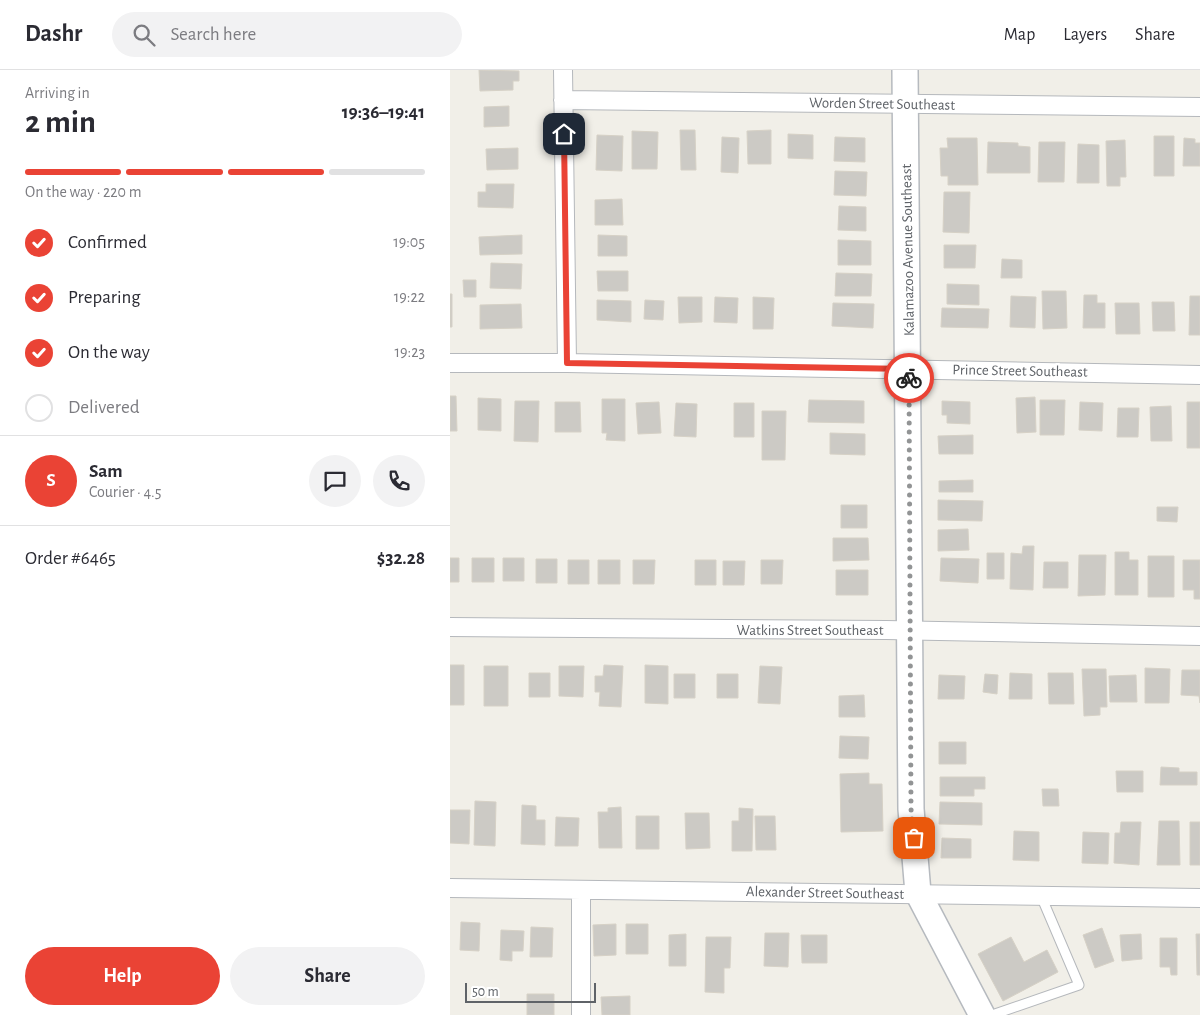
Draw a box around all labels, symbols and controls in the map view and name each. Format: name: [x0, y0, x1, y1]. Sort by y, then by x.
search box: [112, 12, 462, 57]
icon: search: [130, 21, 158, 49]
text: Dashr: [25, 22, 82, 46]
text: Search here: [170, 25, 256, 44]
text: Map: [1004, 26, 1035, 44]
text: Layers: [1063, 26, 1107, 44]
text: Share: [1135, 26, 1175, 44]
text: Arriving in: [25, 85, 90, 101]
street label: Worden Street Southeast: [809, 95, 955, 113]
text: 19:36–19:41: [342, 103, 425, 122]
text: 2 min: [25, 106, 96, 138]
pin: [543, 113, 585, 155]
icon: home: [550, 120, 578, 148]
street label: Kalamazoo Avenue Southeast: [899, 164, 917, 336]
text: On the way · 220 m: [25, 184, 141, 200]
icon: check: [25, 229, 53, 257]
text: Confirmed: [68, 233, 147, 252]
text: 19:05: [393, 234, 425, 250]
icon: check: [25, 284, 53, 312]
text: Preparing: [68, 288, 141, 307]
text: 19:22: [394, 289, 425, 305]
icon: check: [25, 339, 53, 367]
text: On the way: [68, 343, 150, 362]
text: 19:23: [394, 344, 425, 360]
courier: [884, 353, 934, 403]
street label: Prince Street Southeast: [952, 362, 1088, 380]
icon: bike: [895, 364, 923, 392]
text: Delivered: [68, 398, 140, 417]
button: chat: [309, 455, 361, 507]
button: phone: [373, 455, 425, 507]
text: Sam: [89, 462, 123, 481]
text: S: [46, 471, 56, 490]
text: Courier · 4.5: [89, 484, 161, 500]
text: Order #6465: [25, 549, 116, 568]
text: $32.28: [377, 549, 425, 568]
street label: Watkins Street Southeast: [737, 623, 884, 638]
pin: [893, 817, 935, 859]
icon: bag: [900, 824, 928, 852]
street label: Alexander Street Southeast: [746, 884, 905, 902]
button: Help: [25, 947, 220, 1005]
button: Share: [230, 947, 425, 1005]
scale bar: [465, 980, 596, 1003]
text: 50 m: [472, 985, 499, 999]

